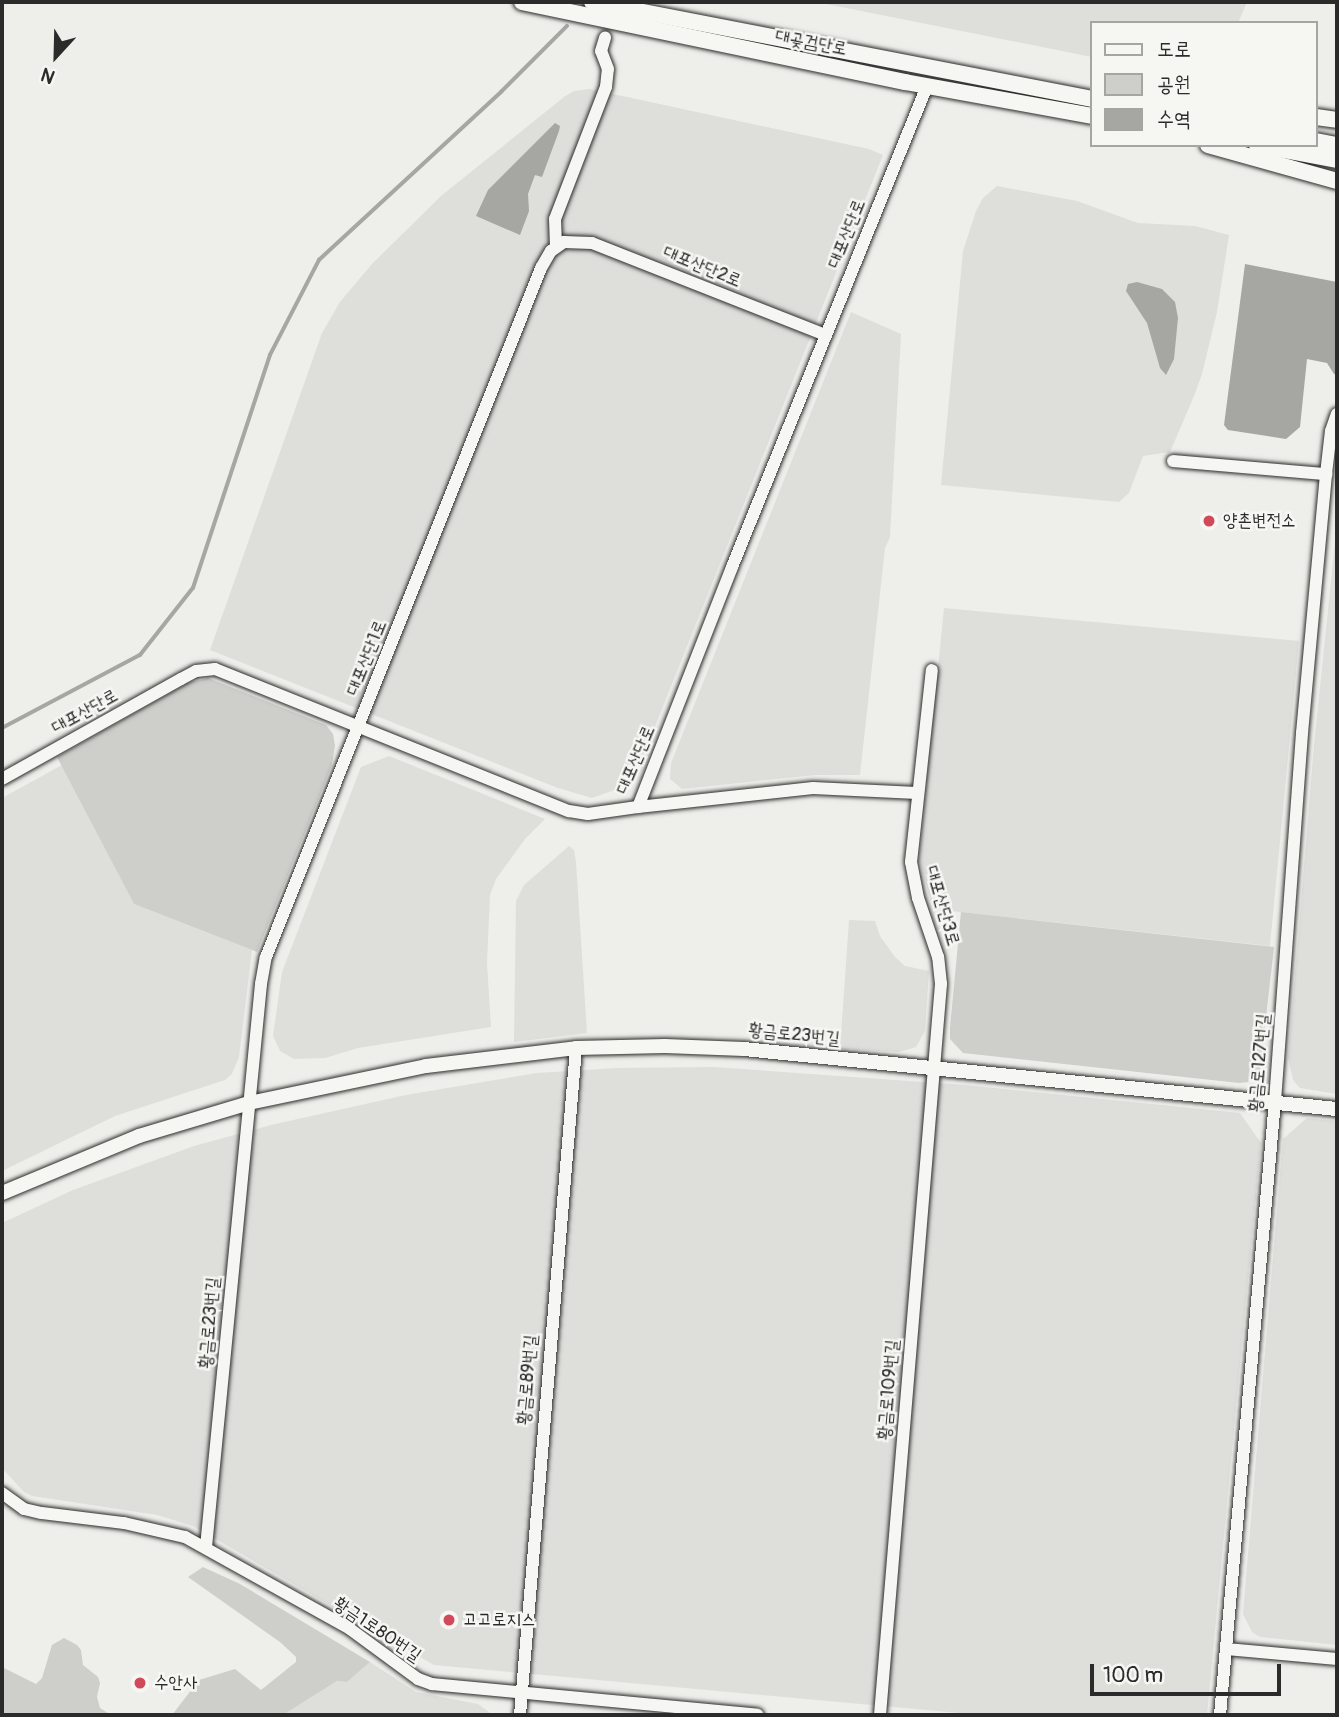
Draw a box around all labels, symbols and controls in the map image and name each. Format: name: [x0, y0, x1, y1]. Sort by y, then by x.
north arrow: [21, 21, 91, 91]
legend: [1090, 21, 1318, 147]
street label: 대곶검단로: [773, 25, 849, 61]
text: 도로: [1157, 36, 1191, 63]
text: N: [38, 62, 59, 89]
text: 공원: [1157, 71, 1191, 98]
text: 수역: [1157, 106, 1191, 133]
street label: 대포산단로: [823, 196, 871, 272]
street label: 대포산단2로: [660, 242, 744, 292]
place label: 양촌변전소: [1223, 510, 1295, 532]
marker: 양촌변전소: [1201, 513, 1217, 529]
street label: 대포산단1로: [342, 617, 392, 699]
street label: 대포산단로: [48, 685, 122, 739]
street label: 대포산단로: [612, 722, 660, 798]
street label: 대포산단3로: [920, 863, 964, 949]
street label: 황금로127번길: [1245, 1013, 1275, 1113]
street label: 황금로23번길: [747, 1019, 841, 1051]
street label: 황금로23번길: [195, 1276, 225, 1370]
street label: 황금로89번길: [513, 1334, 543, 1426]
street label: 황금로109번길: [874, 1339, 904, 1441]
street label: 황금1로80번길: [329, 1593, 425, 1667]
place label: 고고로지스: [463, 1609, 535, 1631]
marker: 고고로지스: [441, 1612, 457, 1628]
scale bar: [1094, 1650, 1285, 1694]
text: 100 m: [1103, 1662, 1163, 1689]
place label: 수안사: [154, 1672, 197, 1694]
marker: 수안사: [132, 1675, 148, 1691]

